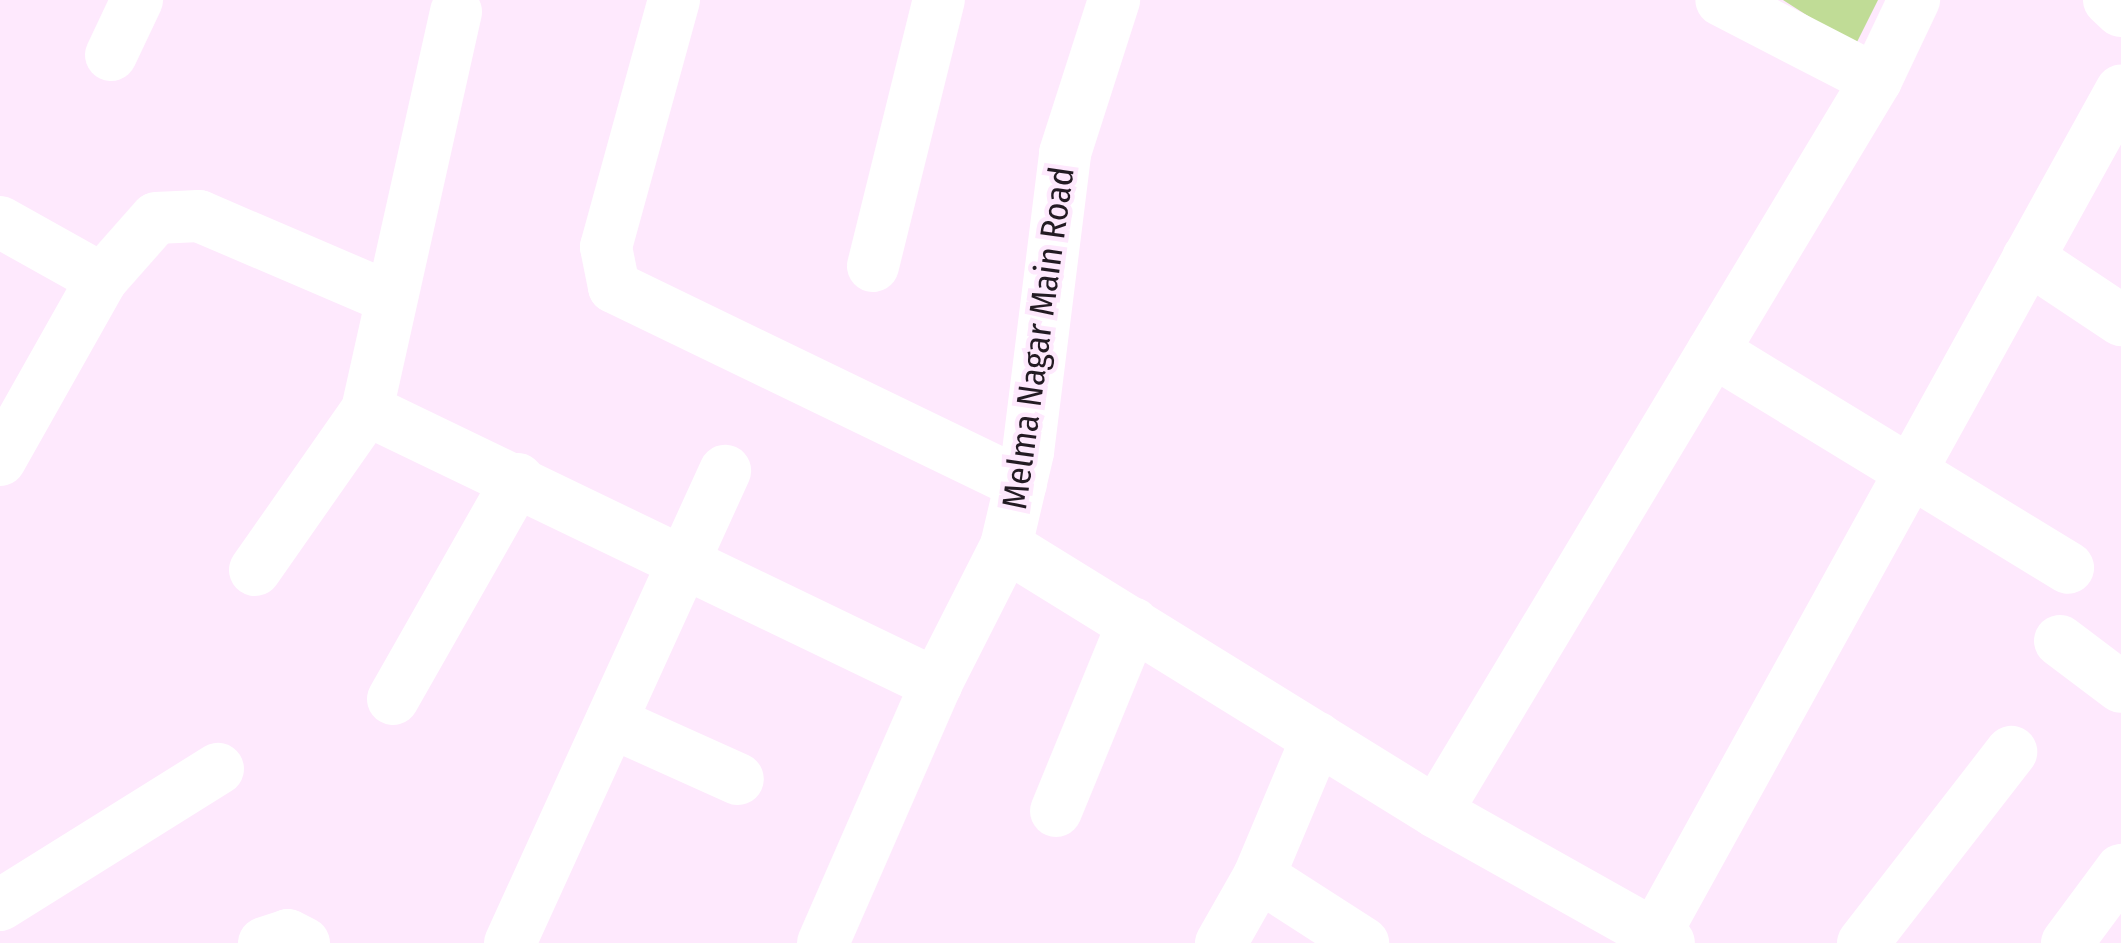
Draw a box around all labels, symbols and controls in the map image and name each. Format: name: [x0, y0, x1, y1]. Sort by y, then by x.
street label: Melma Nagar Main Road: [993, 164, 1083, 512]

